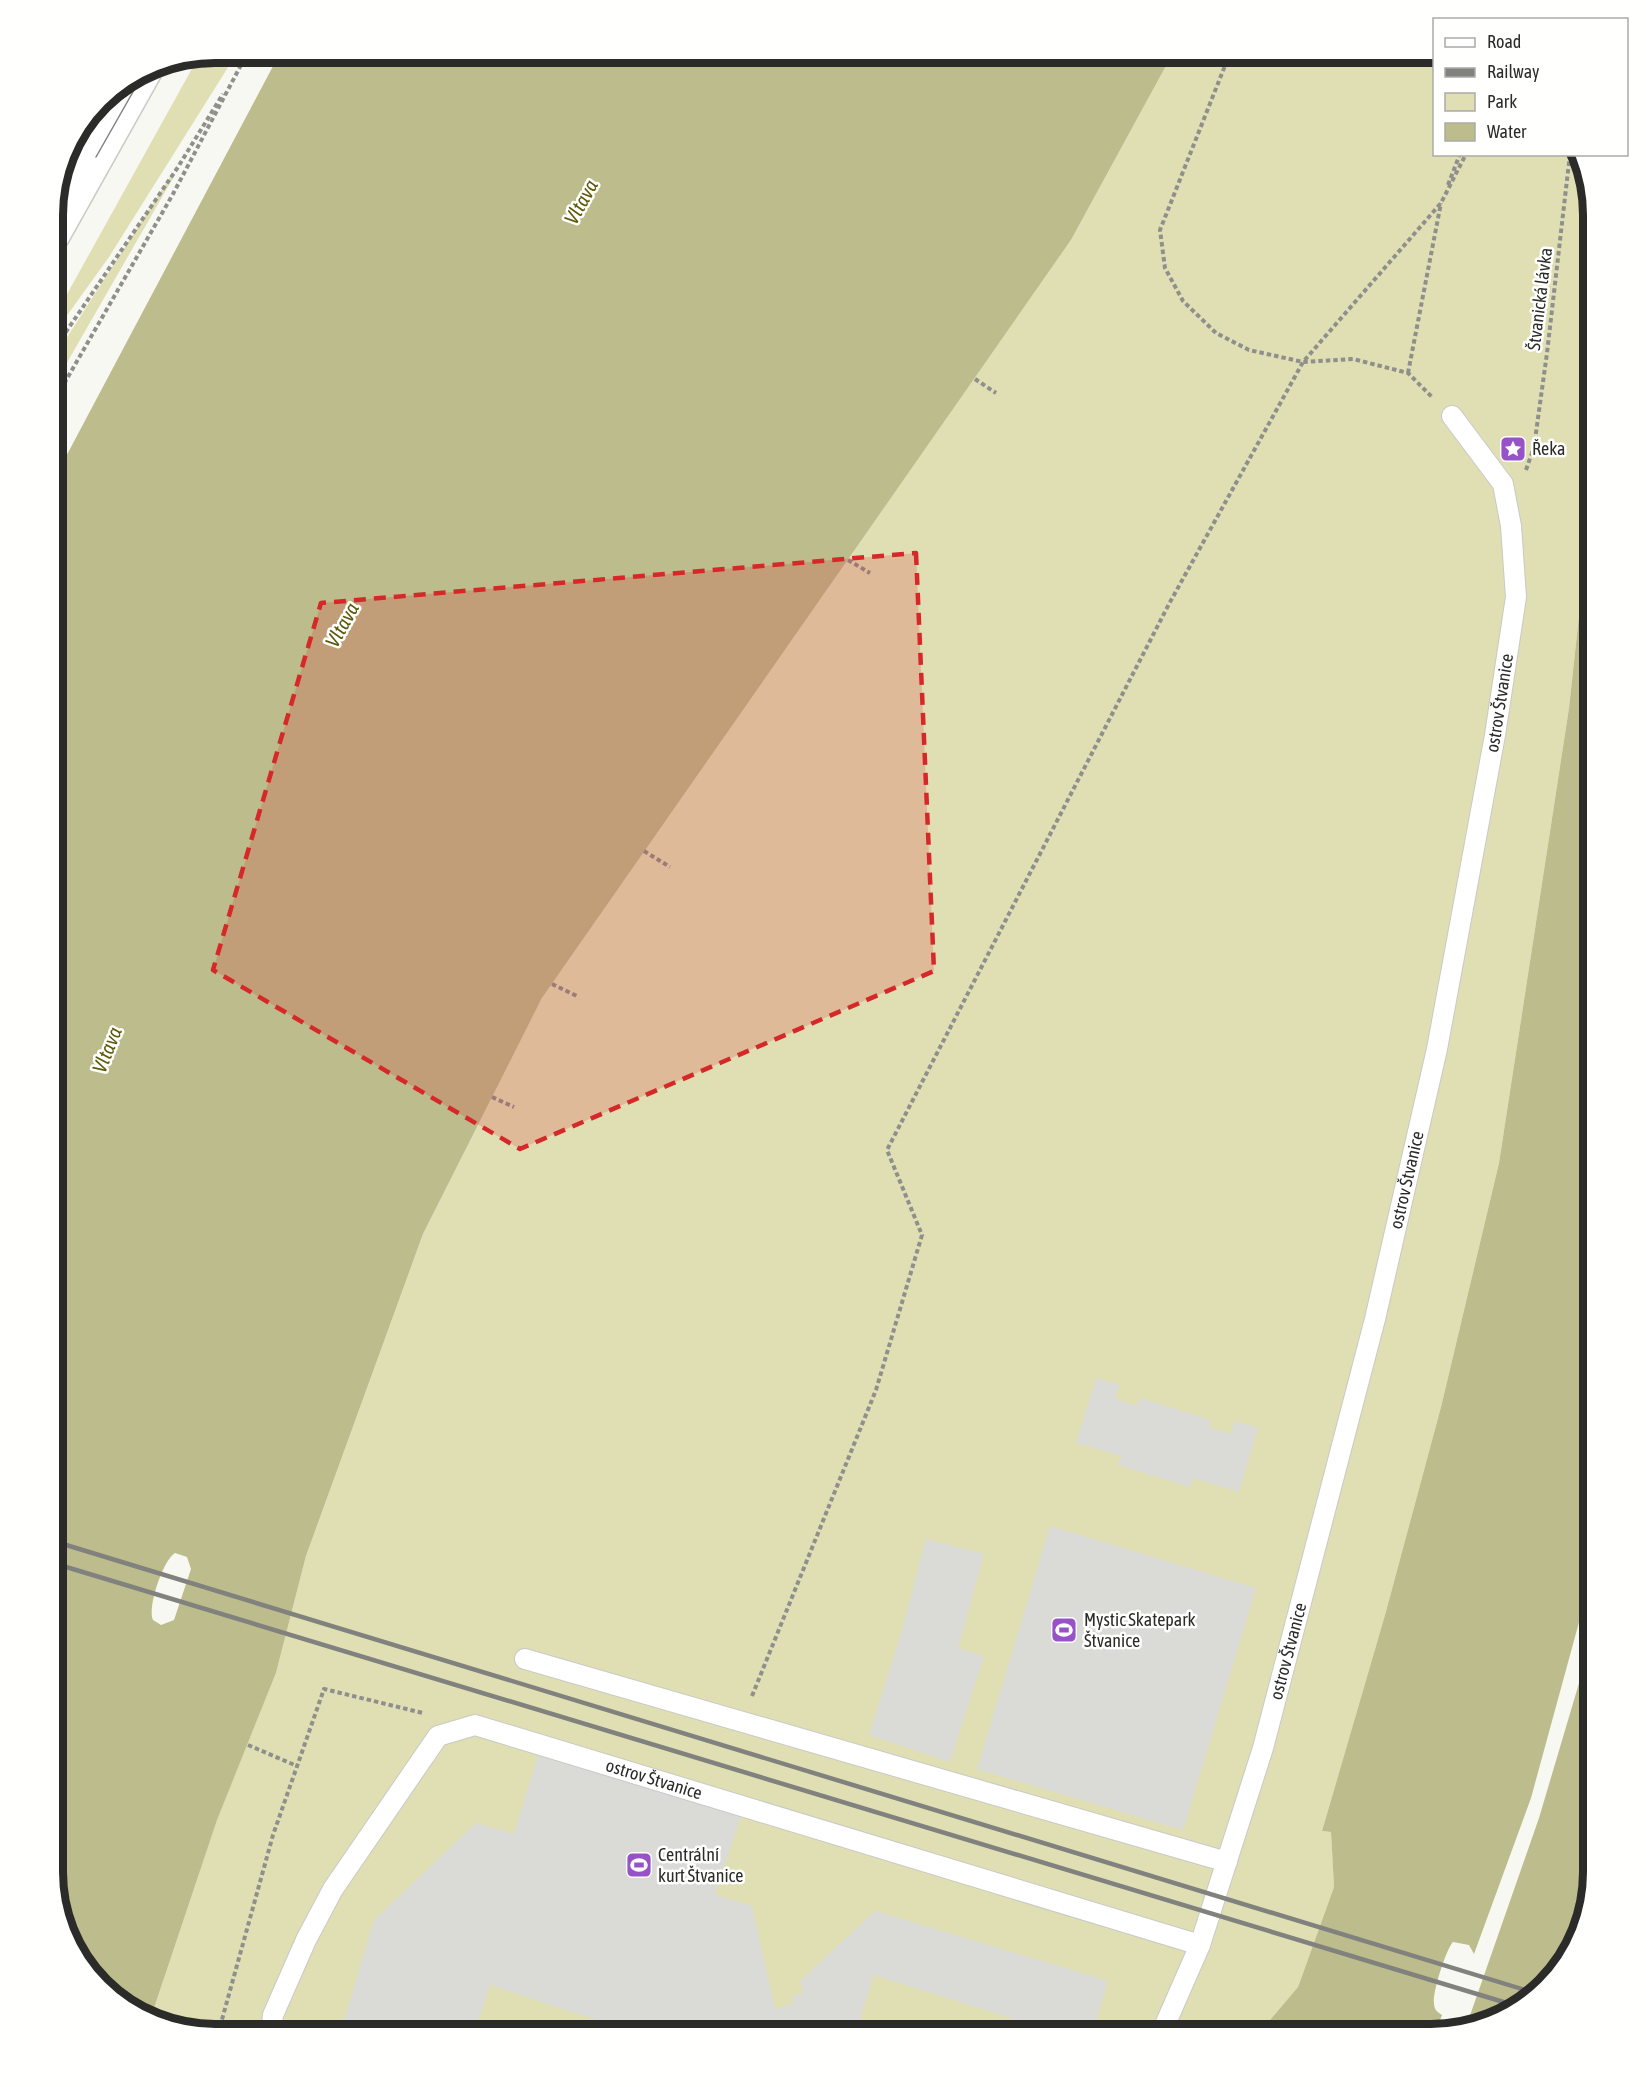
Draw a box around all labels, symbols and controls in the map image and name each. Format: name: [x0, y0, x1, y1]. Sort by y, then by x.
legend: [1433, 18, 1628, 156]
text: Road: [1487, 31, 1521, 52]
text: Railway: [1487, 61, 1539, 82]
text: Park: [1487, 91, 1517, 112]
text: Water: [1487, 121, 1527, 142]
water label: Vltava: [559, 175, 602, 228]
street label: Štvanická lávka: [1523, 246, 1556, 352]
place icon: Řeka: [1498, 434, 1528, 464]
place label: Řeka: [1532, 438, 1565, 459]
water label: Vltava: [320, 598, 363, 651]
street label: ostrov Štvanice: [1481, 652, 1517, 754]
water label: Vltava: [87, 1024, 126, 1076]
street label: ostrov Štvanice: [1385, 1129, 1428, 1231]
street label: ostrov Štvanice: [1265, 1600, 1311, 1702]
place label: Mystic Skatepark Štvanice: [1084, 1609, 1196, 1651]
sports icon: Mystic Skatepark Štvanice: [1049, 1615, 1079, 1645]
street label: ostrov Štvanice: [603, 1754, 705, 1803]
place label: Centrální kurt Štvanice: [658, 1844, 743, 1886]
sports icon: Centrální kurt Štvanice: [624, 1850, 654, 1880]

